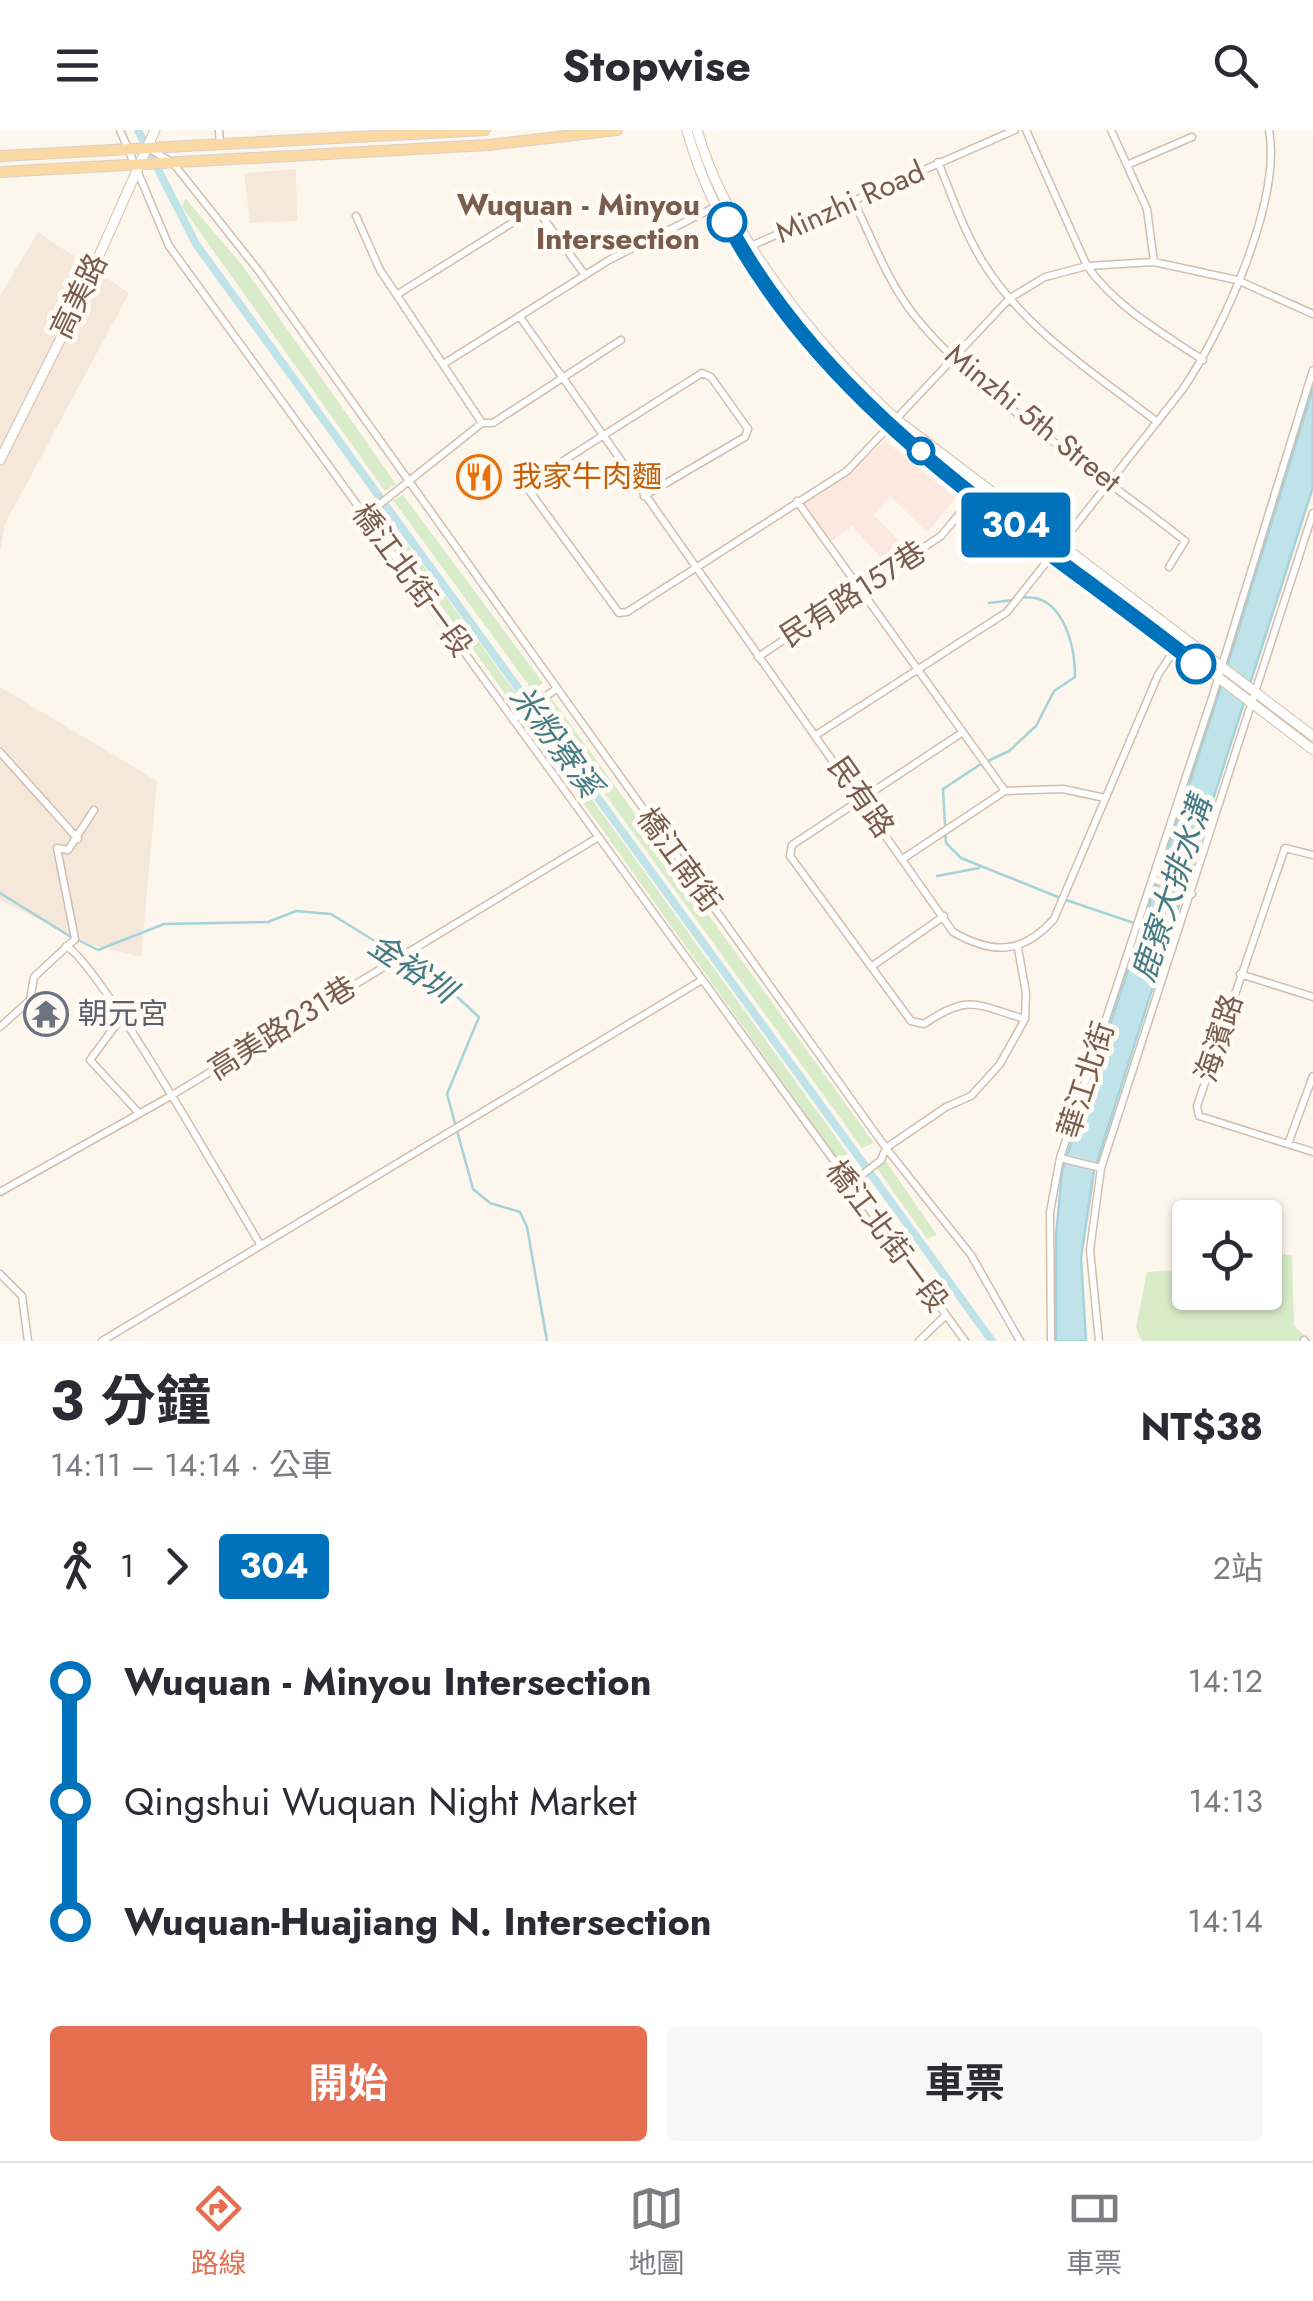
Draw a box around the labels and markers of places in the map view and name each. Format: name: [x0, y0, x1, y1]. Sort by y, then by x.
place label: Wuquan - Minyou Intersection: [457, 183, 700, 260]
marker: Wuquan - Minyou Intersection: [708, 203, 746, 241]
unlabelled marker: [908, 438, 934, 464]
restaurant icon: 我家牛肉麵: [456, 454, 502, 500]
place label: 我家牛肉麵: [512, 455, 662, 498]
unlabelled marker: [1177, 645, 1215, 683]
temple icon: 朝元宮: [23, 991, 69, 1037]
place label: 朝元宮: [78, 992, 168, 1035]

